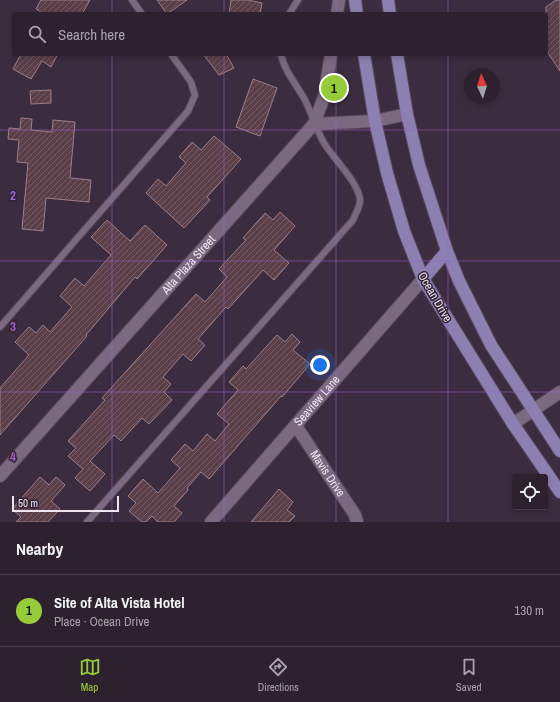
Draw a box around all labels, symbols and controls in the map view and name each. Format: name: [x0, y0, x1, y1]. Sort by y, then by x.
search box: [12, 12, 548, 56]
icon: search: [26, 23, 48, 45]
text: Search here: [58, 24, 125, 45]
north arrow: [464, 68, 500, 104]
pin: 1: [321, 73, 347, 103]
text: 2: [10, 187, 16, 204]
street label: Alta Plaza Street: [157, 232, 219, 298]
street label: Ocean Drive: [414, 269, 456, 325]
text: 3: [10, 318, 16, 335]
your location: [310, 355, 330, 375]
street label: Seaview Lane: [290, 372, 343, 429]
street label: Mavis Drive: [306, 447, 349, 500]
text: 4: [10, 448, 16, 465]
map controls: [512, 474, 548, 510]
button: locate: [512, 474, 548, 510]
scale bar: [12, 494, 119, 513]
text: 50 m: [18, 496, 38, 510]
text: Nearby: [16, 537, 63, 560]
text: Site of Alta Vista Hotel: [54, 592, 185, 613]
text: 1: [26, 602, 32, 619]
text: 130 m: [514, 602, 544, 619]
text: Place · Ocean Drive: [54, 613, 149, 630]
tab: Map: [79, 656, 101, 694]
tab: Directions: [258, 656, 299, 694]
tab: Saved: [456, 656, 481, 694]

